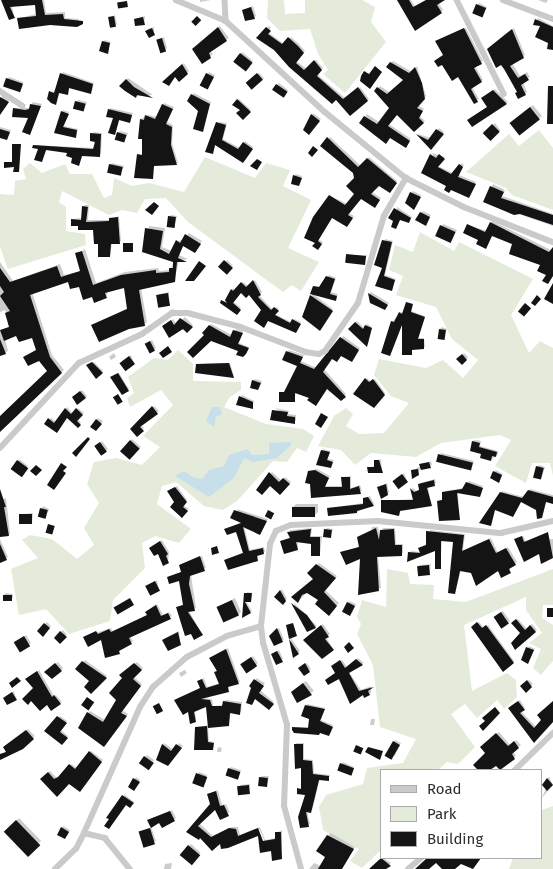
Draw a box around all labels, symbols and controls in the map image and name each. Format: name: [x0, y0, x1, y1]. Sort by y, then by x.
legend: [380, 769, 543, 859]
text: Road: [427, 780, 462, 798]
text: Park: [427, 805, 457, 823]
text: Building: [427, 830, 483, 848]

